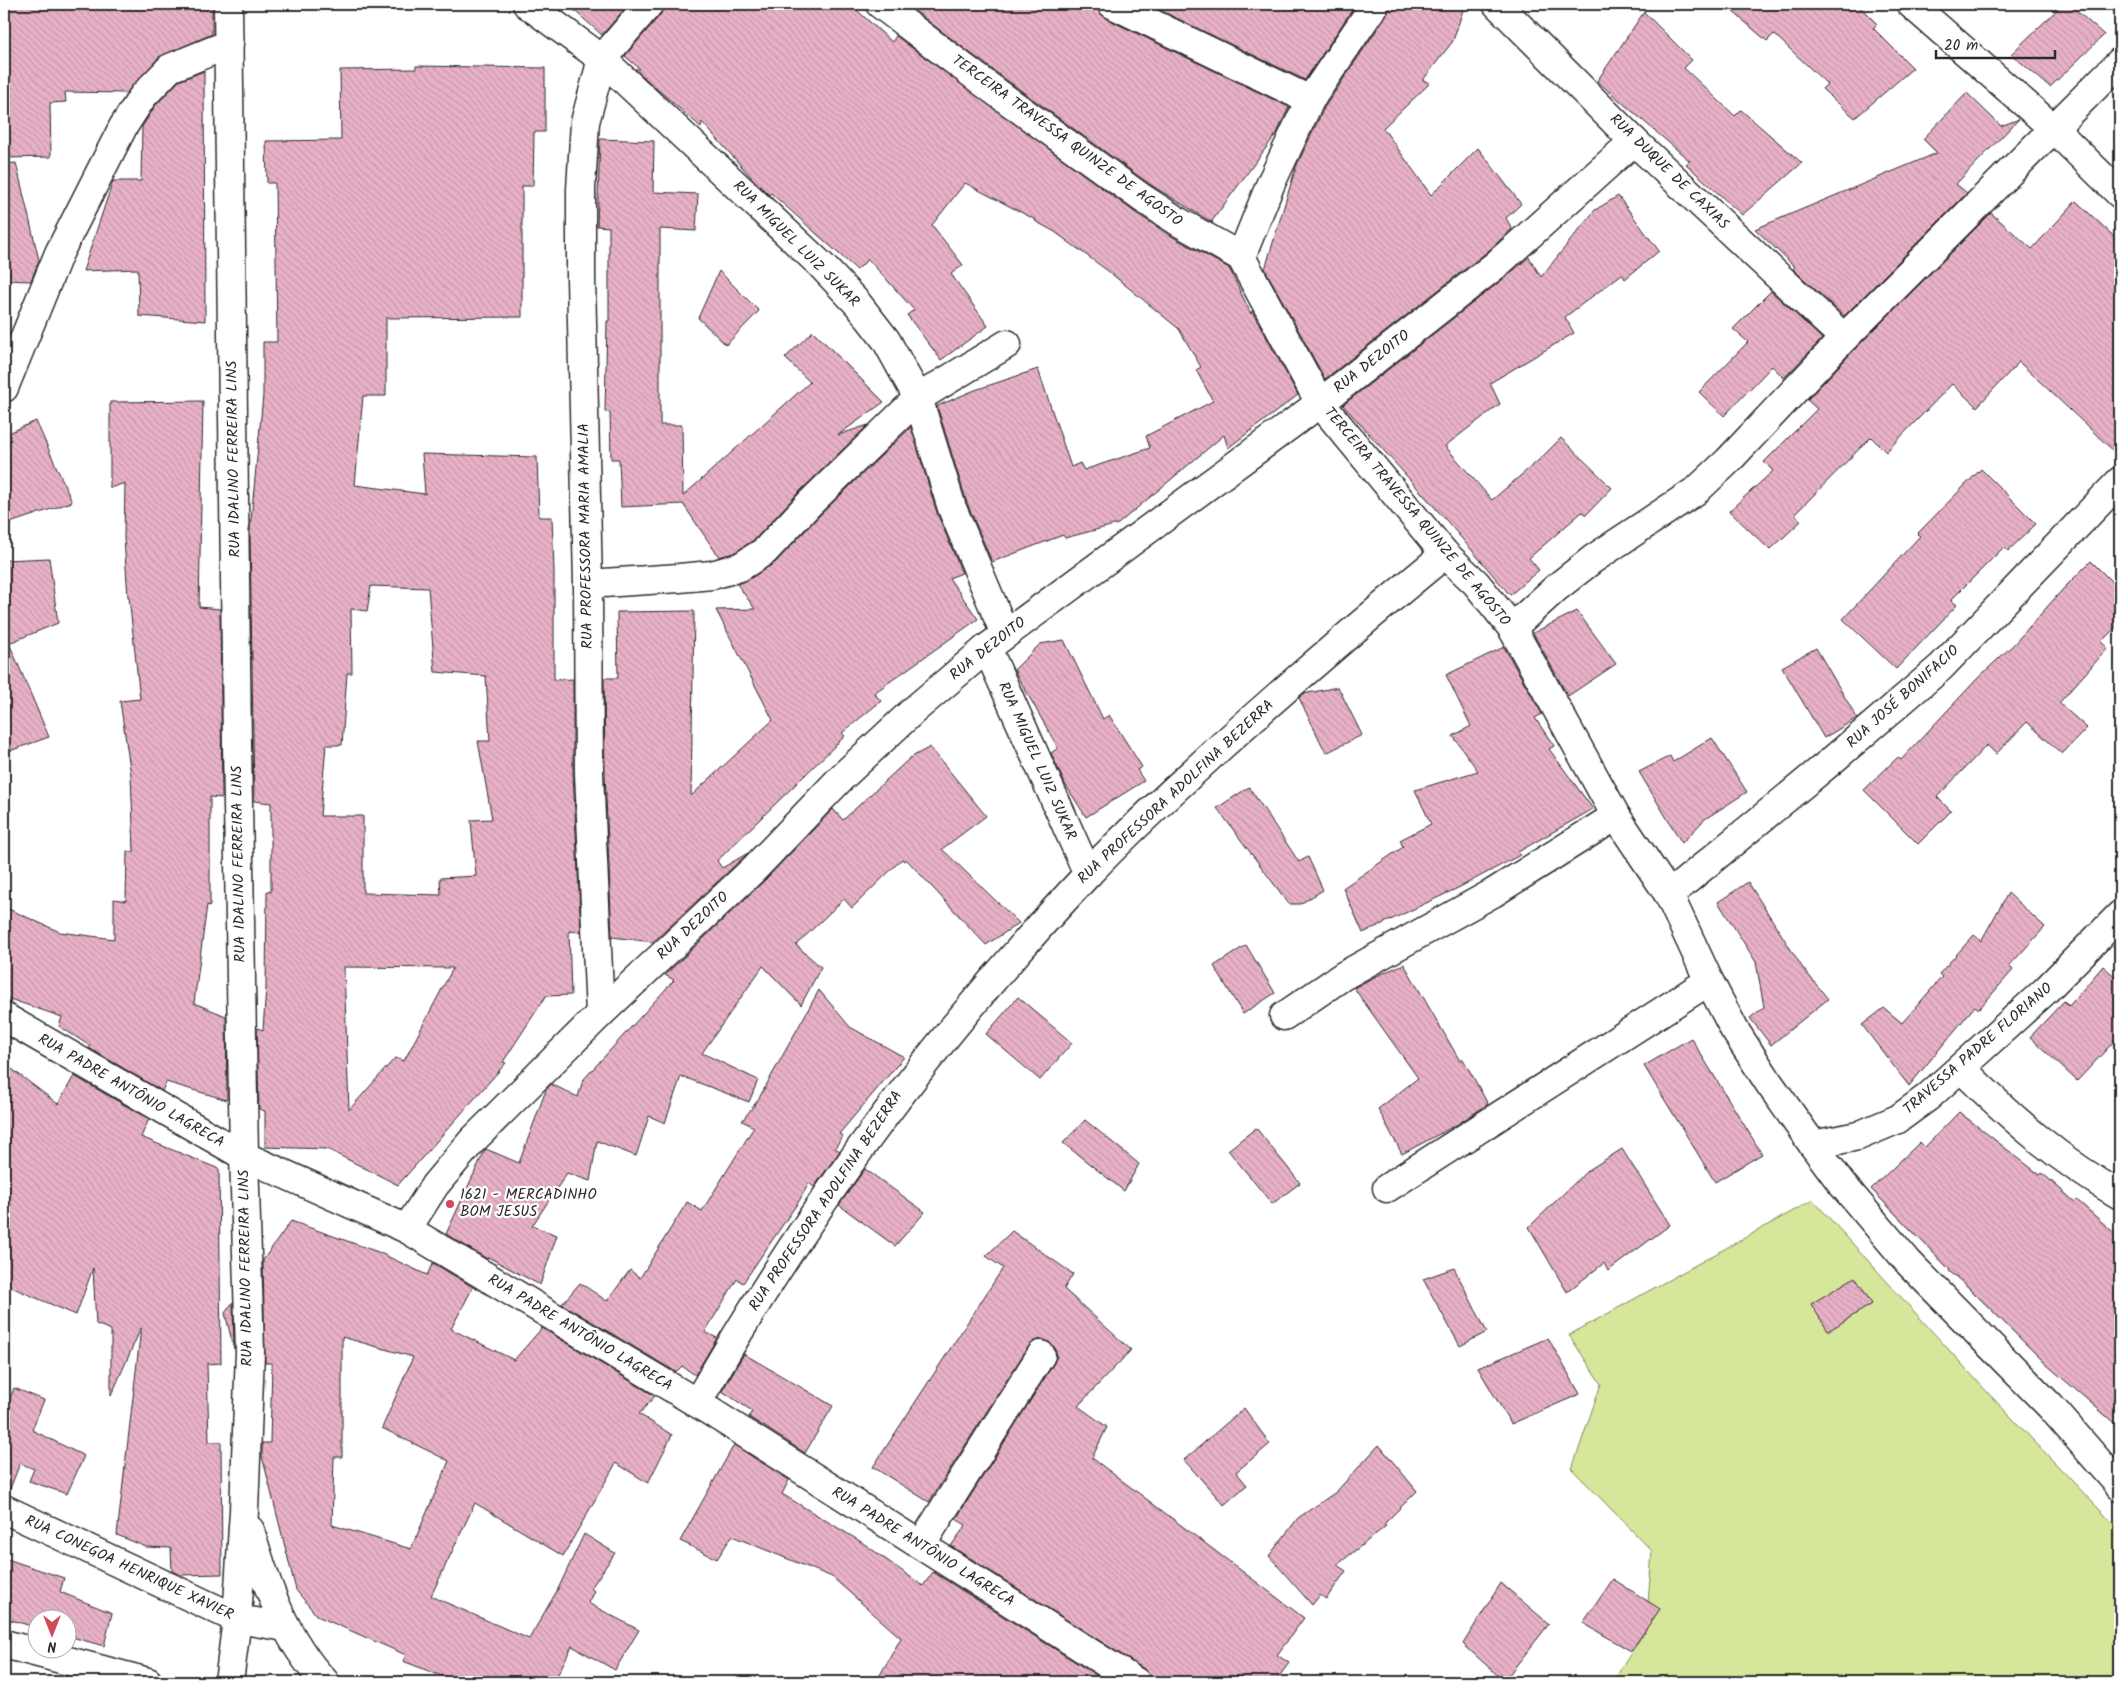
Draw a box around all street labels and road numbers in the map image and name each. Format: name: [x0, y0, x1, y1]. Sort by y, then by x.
street label: TERCEIRA TRAVESSA QUINZE DE AGOSTO: [947, 49, 1187, 233]
street label: RUA DUQUE DE CAXIAS: [1604, 108, 1734, 236]
street label: RUA MIGUEL LUIZ SUKAR: [727, 175, 865, 313]
street label: RUA DEZOITO: [1328, 324, 1416, 400]
street label: RUA IDALINO FERREIRA LINS: [220, 360, 248, 558]
street label: TERCEIRA TRAVESSA QUINZE DE AGOSTO: [1318, 402, 1516, 632]
street label: RUA PROFESSORA MARIA AMALIA: [572, 423, 600, 649]
street label: RUA DEZOITO: [944, 611, 1032, 687]
street label: RUA JOSÉ BONIFACIO: [1841, 640, 1965, 754]
street label: RUA MIGUEL LUIZ SUKAR: [991, 678, 1083, 844]
street label: RUA PROFESSORA ADOLFINA BEZERRA: [1072, 694, 1280, 890]
street label: RUA IDALINO FERREIRA LINS: [225, 765, 253, 963]
street label: RUA DEZOITO: [651, 886, 735, 966]
street label: TRAVESSA PADRE FLORIANO: [1898, 977, 2058, 1121]
street label: RUA PADRE ANTÔNIO LAGRECA: [33, 1028, 229, 1154]
street label: RUA PROFESSORA ADOLFINA BEZERRA: [743, 1086, 909, 1316]
street label: RUA IDALINO FERREIRA LINS: [232, 1169, 260, 1367]
street label: RUA PADRE ANTÔNIO LAGRECA: [483, 1268, 677, 1398]
street label: RUA PADRE ANTÔNIO LAGRECA: [827, 1481, 1019, 1613]
street label: RUA CONEGOA HENRIQUE XAVIER: [21, 1509, 238, 1627]

